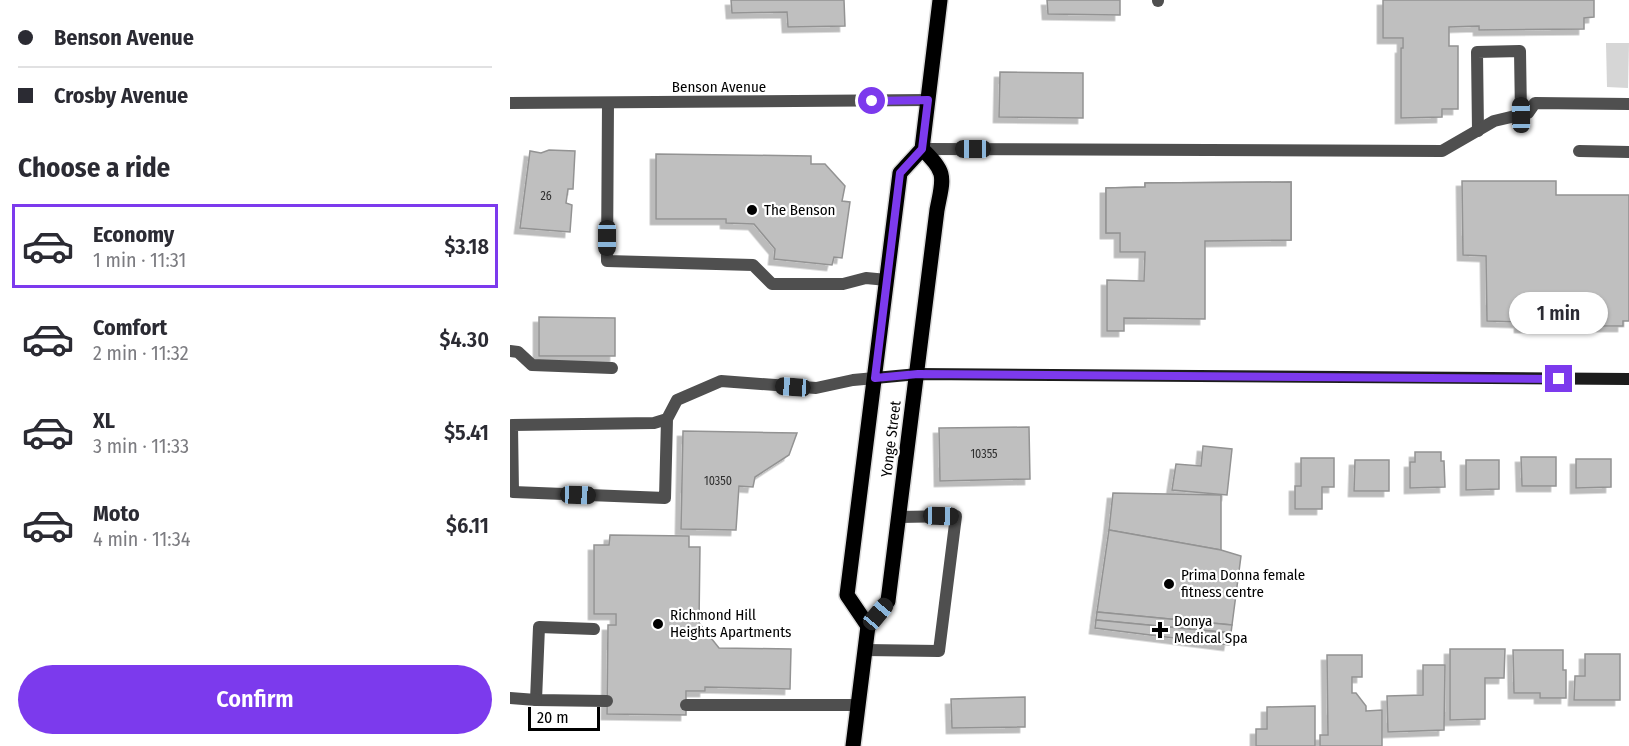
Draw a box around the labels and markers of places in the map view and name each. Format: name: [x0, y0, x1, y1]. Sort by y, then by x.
place label: The Benson: [764, 201, 836, 219]
marker: The Benson: [745, 203, 759, 217]
place label: Prima Donna female fitness centre: [1181, 566, 1305, 601]
marker: Prima Donna female fitness centre: [1162, 577, 1176, 591]
place label: Richmond Hill Heights Apartments: [670, 606, 791, 641]
place label: Donya Medical Spa: [1174, 612, 1248, 647]
marker: Richmond Hill Heights Apartments: [651, 617, 665, 631]
marker: Donya Medical Spa: [1151, 621, 1169, 639]

